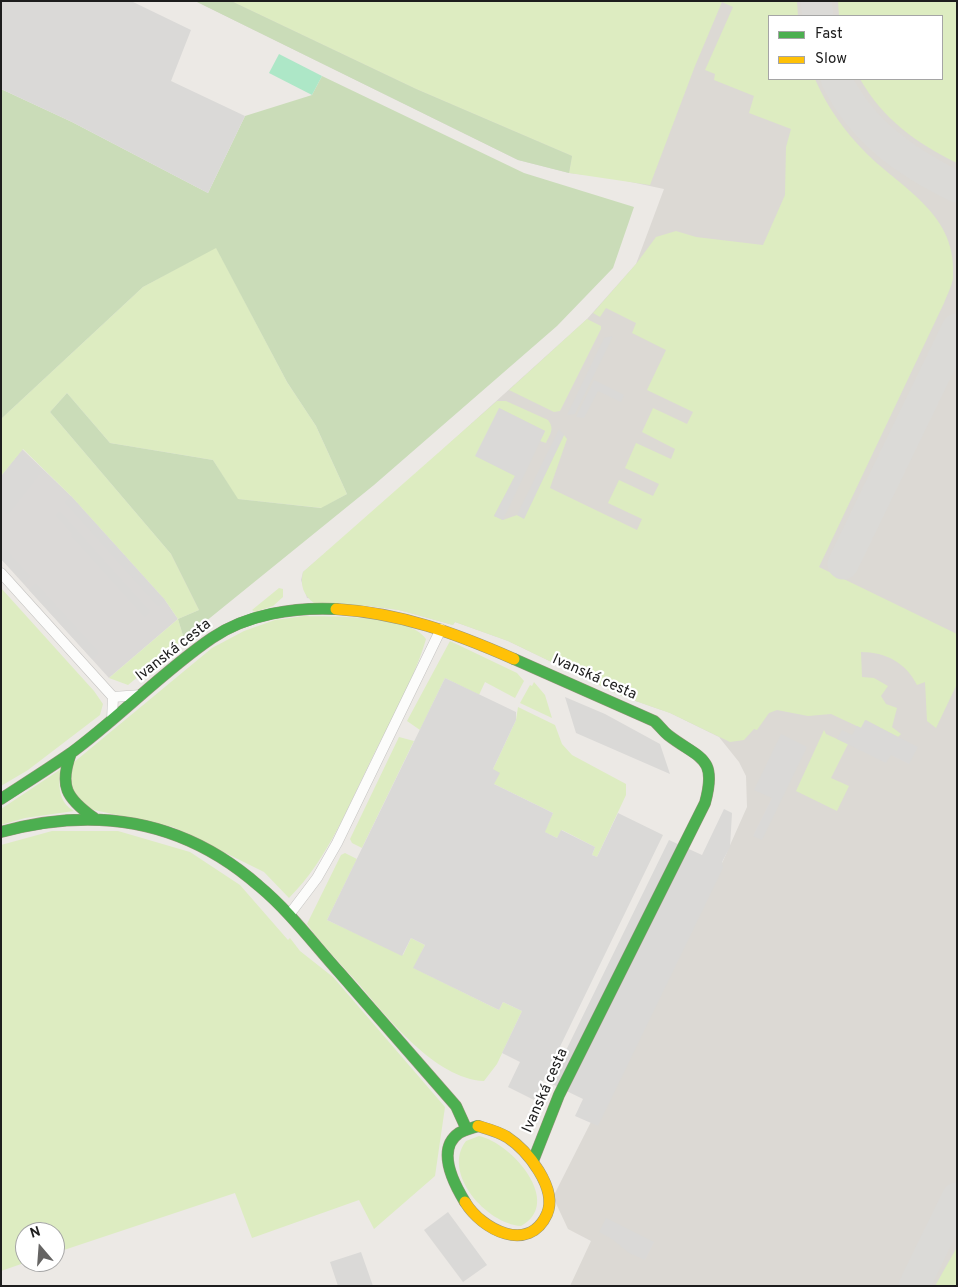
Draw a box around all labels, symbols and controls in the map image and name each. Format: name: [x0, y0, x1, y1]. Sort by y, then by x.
legend: [768, 15, 943, 80]
text: Fast: [815, 25, 843, 44]
text: Slow: [815, 50, 847, 69]
street label: Ivanská cesta: [133, 616, 215, 686]
street label: Ivanská cesta: [549, 651, 639, 705]
street label: Ivanská cesta: [519, 1046, 573, 1136]
north arrow: [15, 1222, 65, 1272]
text: N: [28, 1224, 43, 1243]

